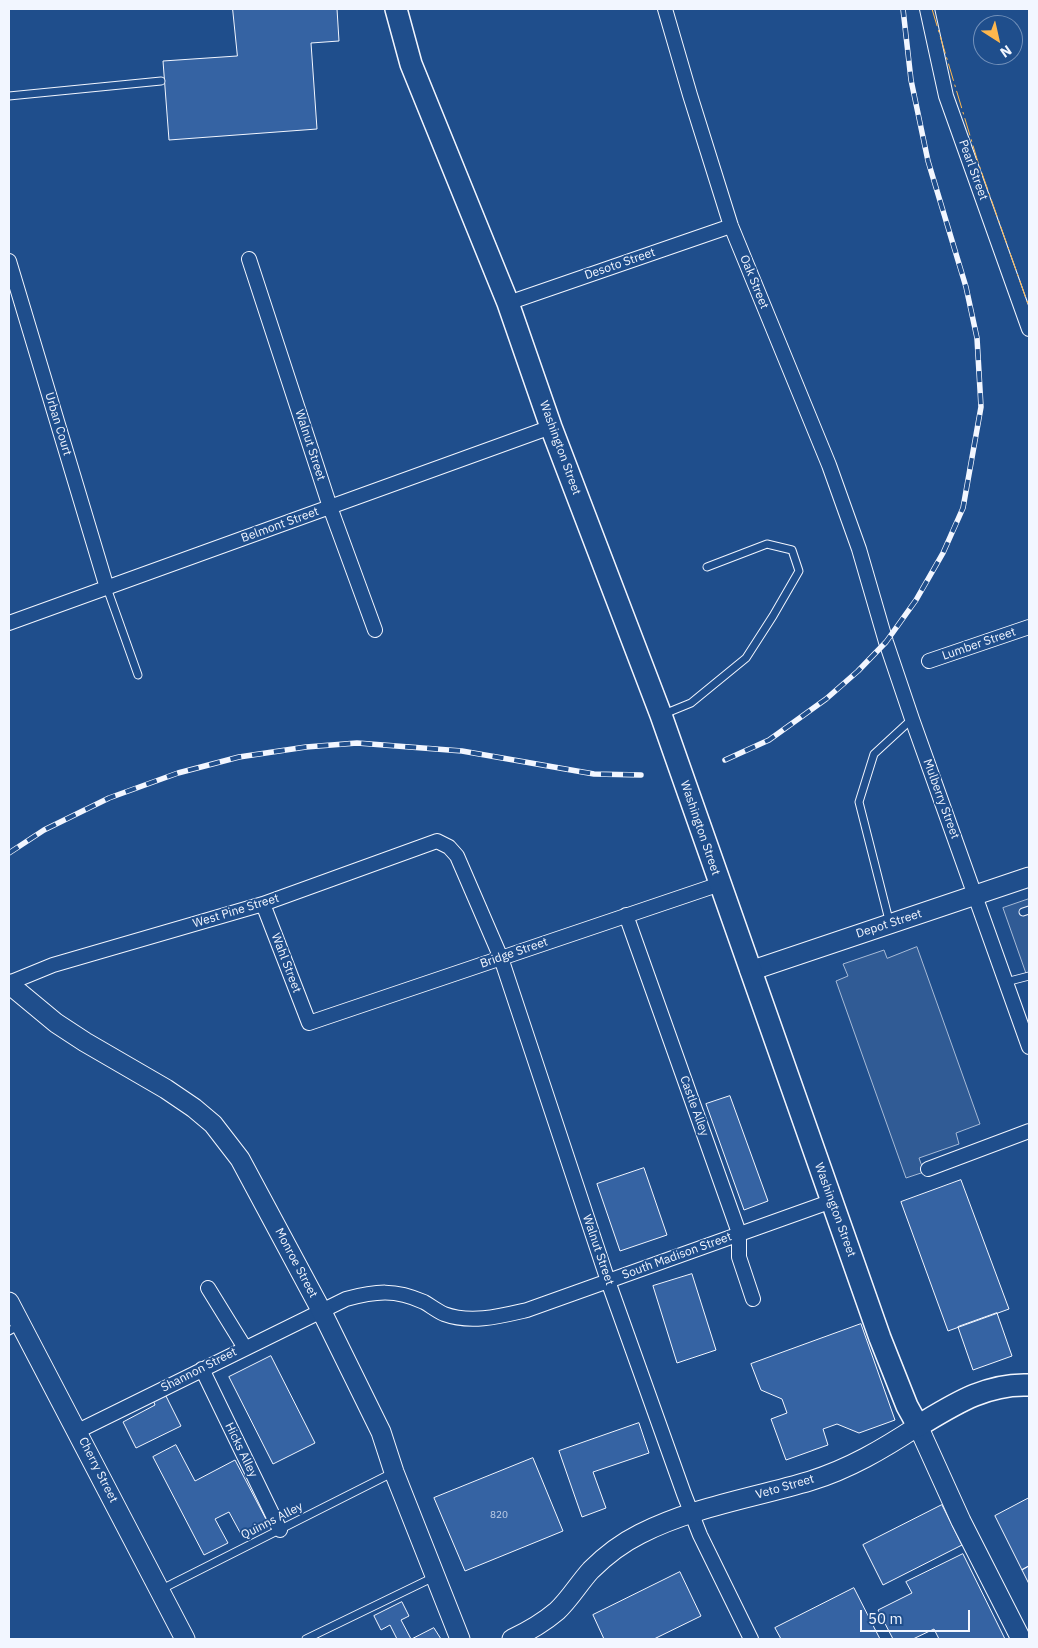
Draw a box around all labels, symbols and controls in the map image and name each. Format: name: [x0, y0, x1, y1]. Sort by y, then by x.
north arrow: [973, 15, 1023, 65]
text: N: [997, 41, 1015, 62]
street label: Pearl Street: [955, 138, 991, 202]
street label: Desoto Street: [583, 245, 657, 283]
street label: Oak Street: [737, 253, 771, 311]
street label: Urban Court: [42, 391, 74, 457]
street label: Washington Street: [536, 399, 584, 497]
street label: Walnut Street: [292, 408, 328, 482]
street label: Belmont Street: [239, 504, 321, 546]
street label: Lumber Street: [940, 625, 1018, 663]
street label: Mulberry Street: [920, 757, 962, 841]
street label: Washington Street: [677, 779, 723, 877]
street label: West Pine Street: [191, 891, 281, 931]
street label: Depot Street: [854, 907, 924, 941]
street label: Wahl Street: [268, 931, 304, 995]
street label: Bridge Street: [478, 935, 550, 971]
street label: Castle Alley: [676, 1074, 712, 1138]
street label: Washington Street: [811, 1161, 859, 1259]
street label: Walnut Street: [579, 1213, 617, 1287]
street label: Monroe Street: [272, 1226, 320, 1300]
street label: South Madison Street: [620, 1229, 734, 1283]
street label: Shannon Street: [159, 1345, 239, 1395]
street label: Hicks Alley: [222, 1420, 260, 1480]
street label: Cherry Street: [75, 1435, 121, 1505]
street label: Veto Street: [754, 1472, 816, 1502]
street label: Quinns Alley: [239, 1499, 305, 1543]
house number: 820: [490, 1509, 508, 1521]
scale bar: [863, 1600, 973, 1632]
text: 50 m: [868, 1609, 903, 1628]

